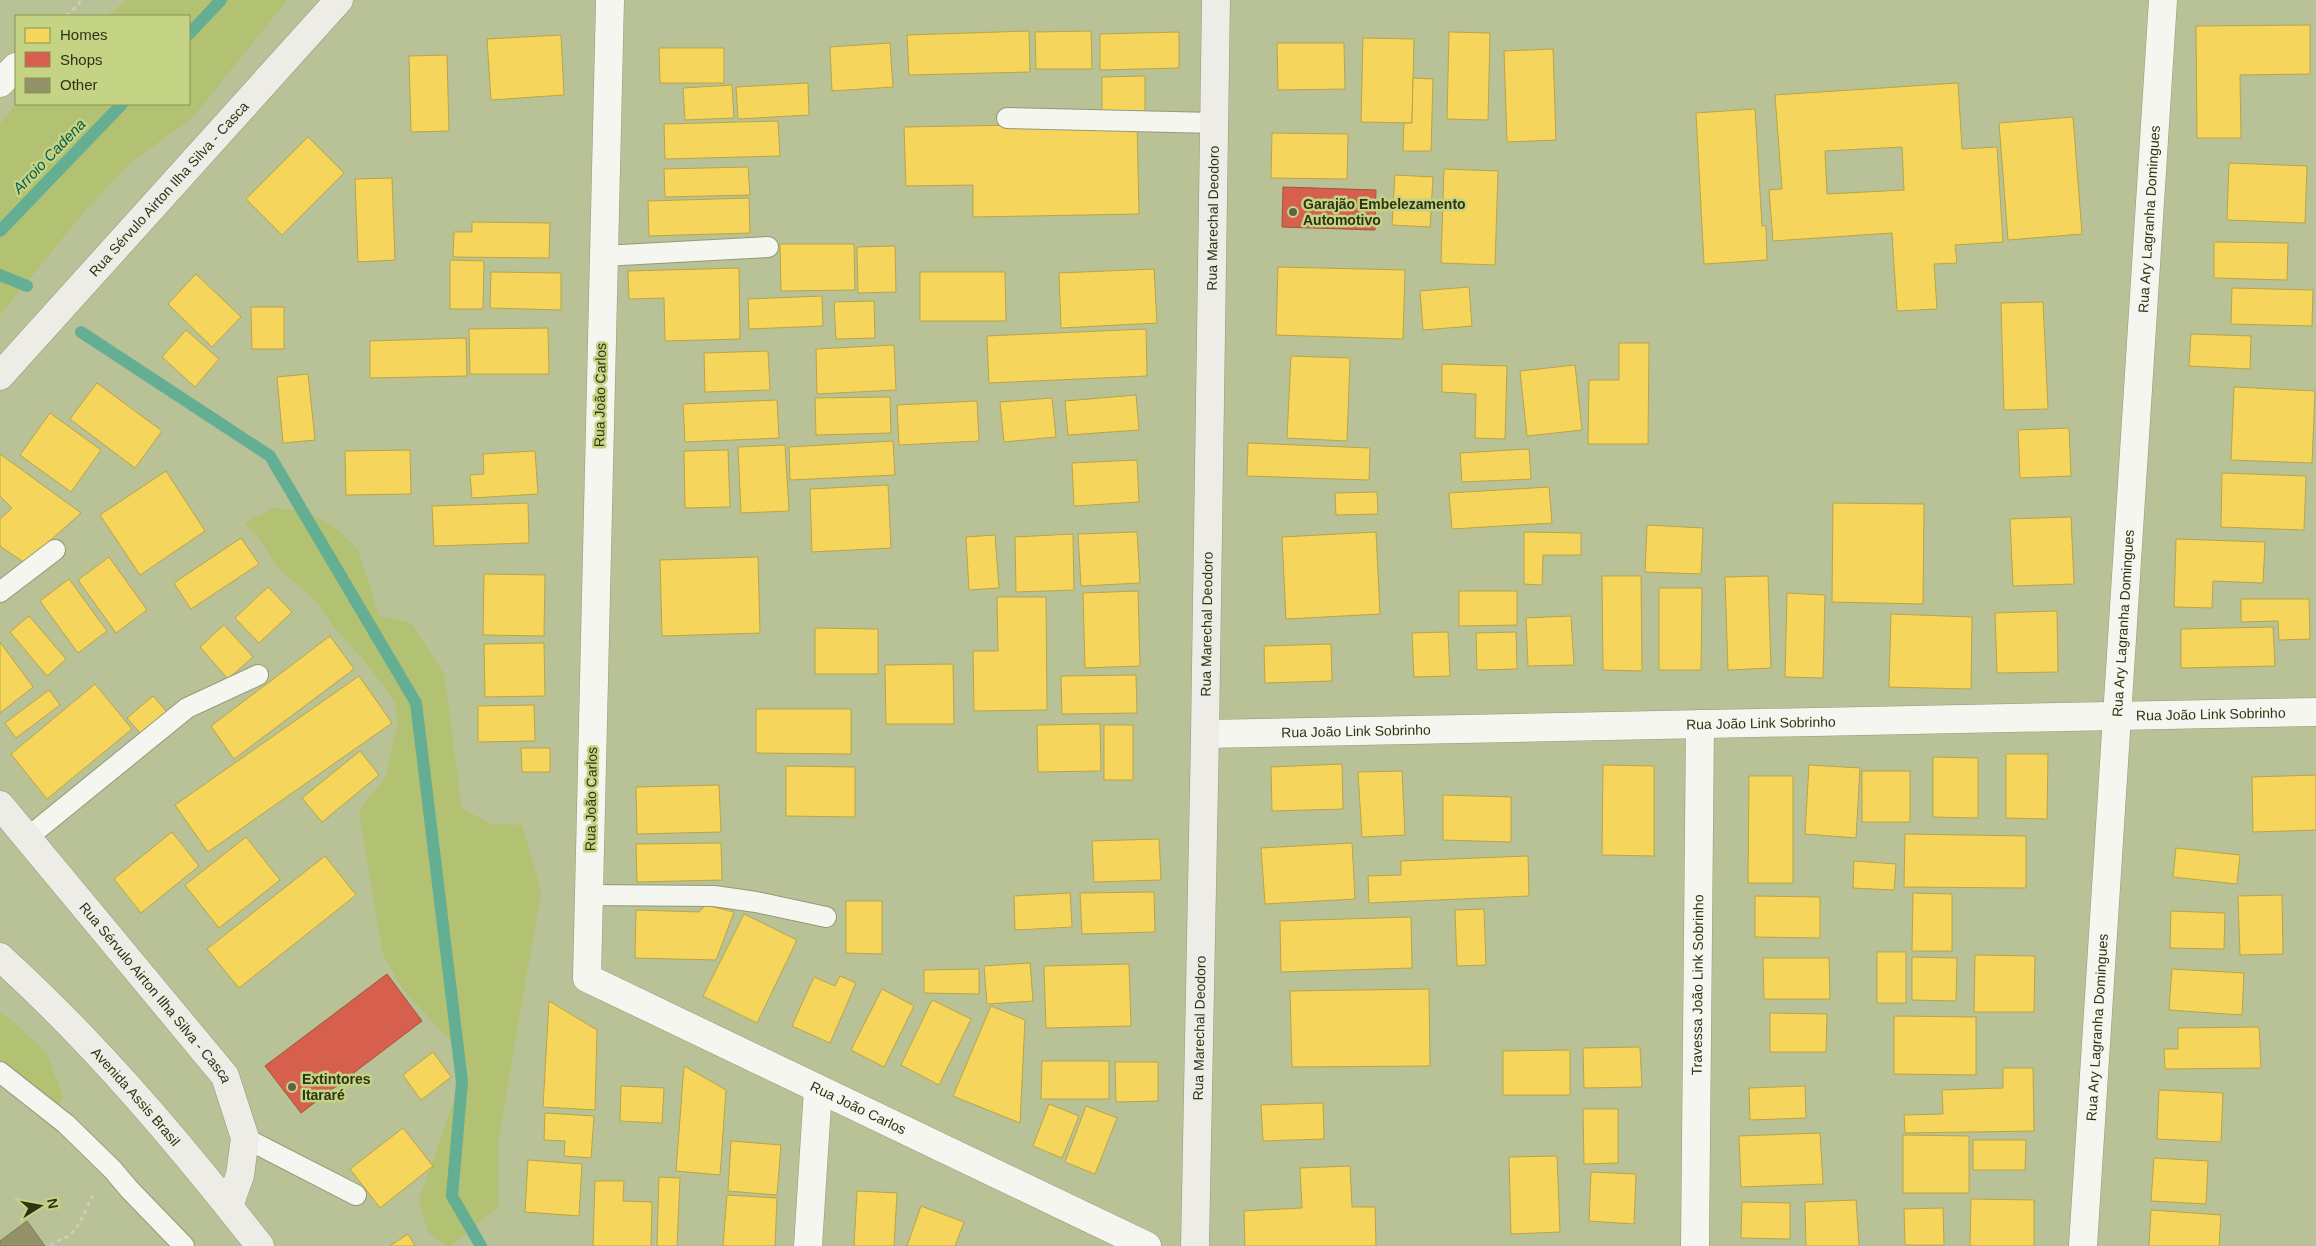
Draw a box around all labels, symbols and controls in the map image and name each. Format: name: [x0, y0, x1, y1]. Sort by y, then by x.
legend: [15, 15, 190, 105]
text: Homes: [60, 26, 108, 43]
text: Shops: [60, 51, 103, 68]
text: Other: [60, 76, 98, 93]
street label: Rua Sérvulo Airton Ilha Silva - Casca: [86, 98, 252, 280]
water label: Arroio Cadena: [9, 115, 89, 197]
street label: Rua Ary Lagranha Domingues: [2135, 125, 2163, 313]
street label: Rua Marechal Deodoro: [1204, 145, 1222, 291]
place label: Garajão Embelezamento Automotivo: [1303, 196, 1466, 228]
marker: Garajão Embelezamento Automotivo: [1287, 206, 1299, 218]
street label: Rua João Carlos: [591, 343, 609, 447]
street label: Rua Ary Lagranha Domingues: [2109, 529, 2137, 718]
street label: Rua Marechal Deodoro: [1198, 551, 1216, 697]
street label: Rua João Link Sobrinho: [2136, 705, 2286, 724]
street label: Rua João Link Sobrinho: [1686, 714, 1836, 732]
street label: Rua João Link Sobrinho: [1281, 722, 1431, 740]
street label: Rua João Carlos: [582, 747, 600, 851]
street label: Travessa João Link Sobrinho: [1689, 894, 1706, 1076]
street label: Rua Sérvulo Airton Ilha Silva - Casca: [76, 899, 235, 1085]
street label: Rua Ary Lagranha Domingues: [2083, 933, 2111, 1122]
street label: Rua Marechal Deodoro: [1190, 955, 1209, 1101]
street label: Avenida Assis Brasil: [88, 1044, 184, 1149]
place label: Extintores Itararé: [302, 1071, 371, 1103]
street label: Rua João Carlos: [808, 1078, 909, 1138]
marker: Extintores Itararé: [286, 1081, 298, 1093]
north arrow: [15, 1181, 65, 1231]
text: N: [44, 1197, 62, 1210]

